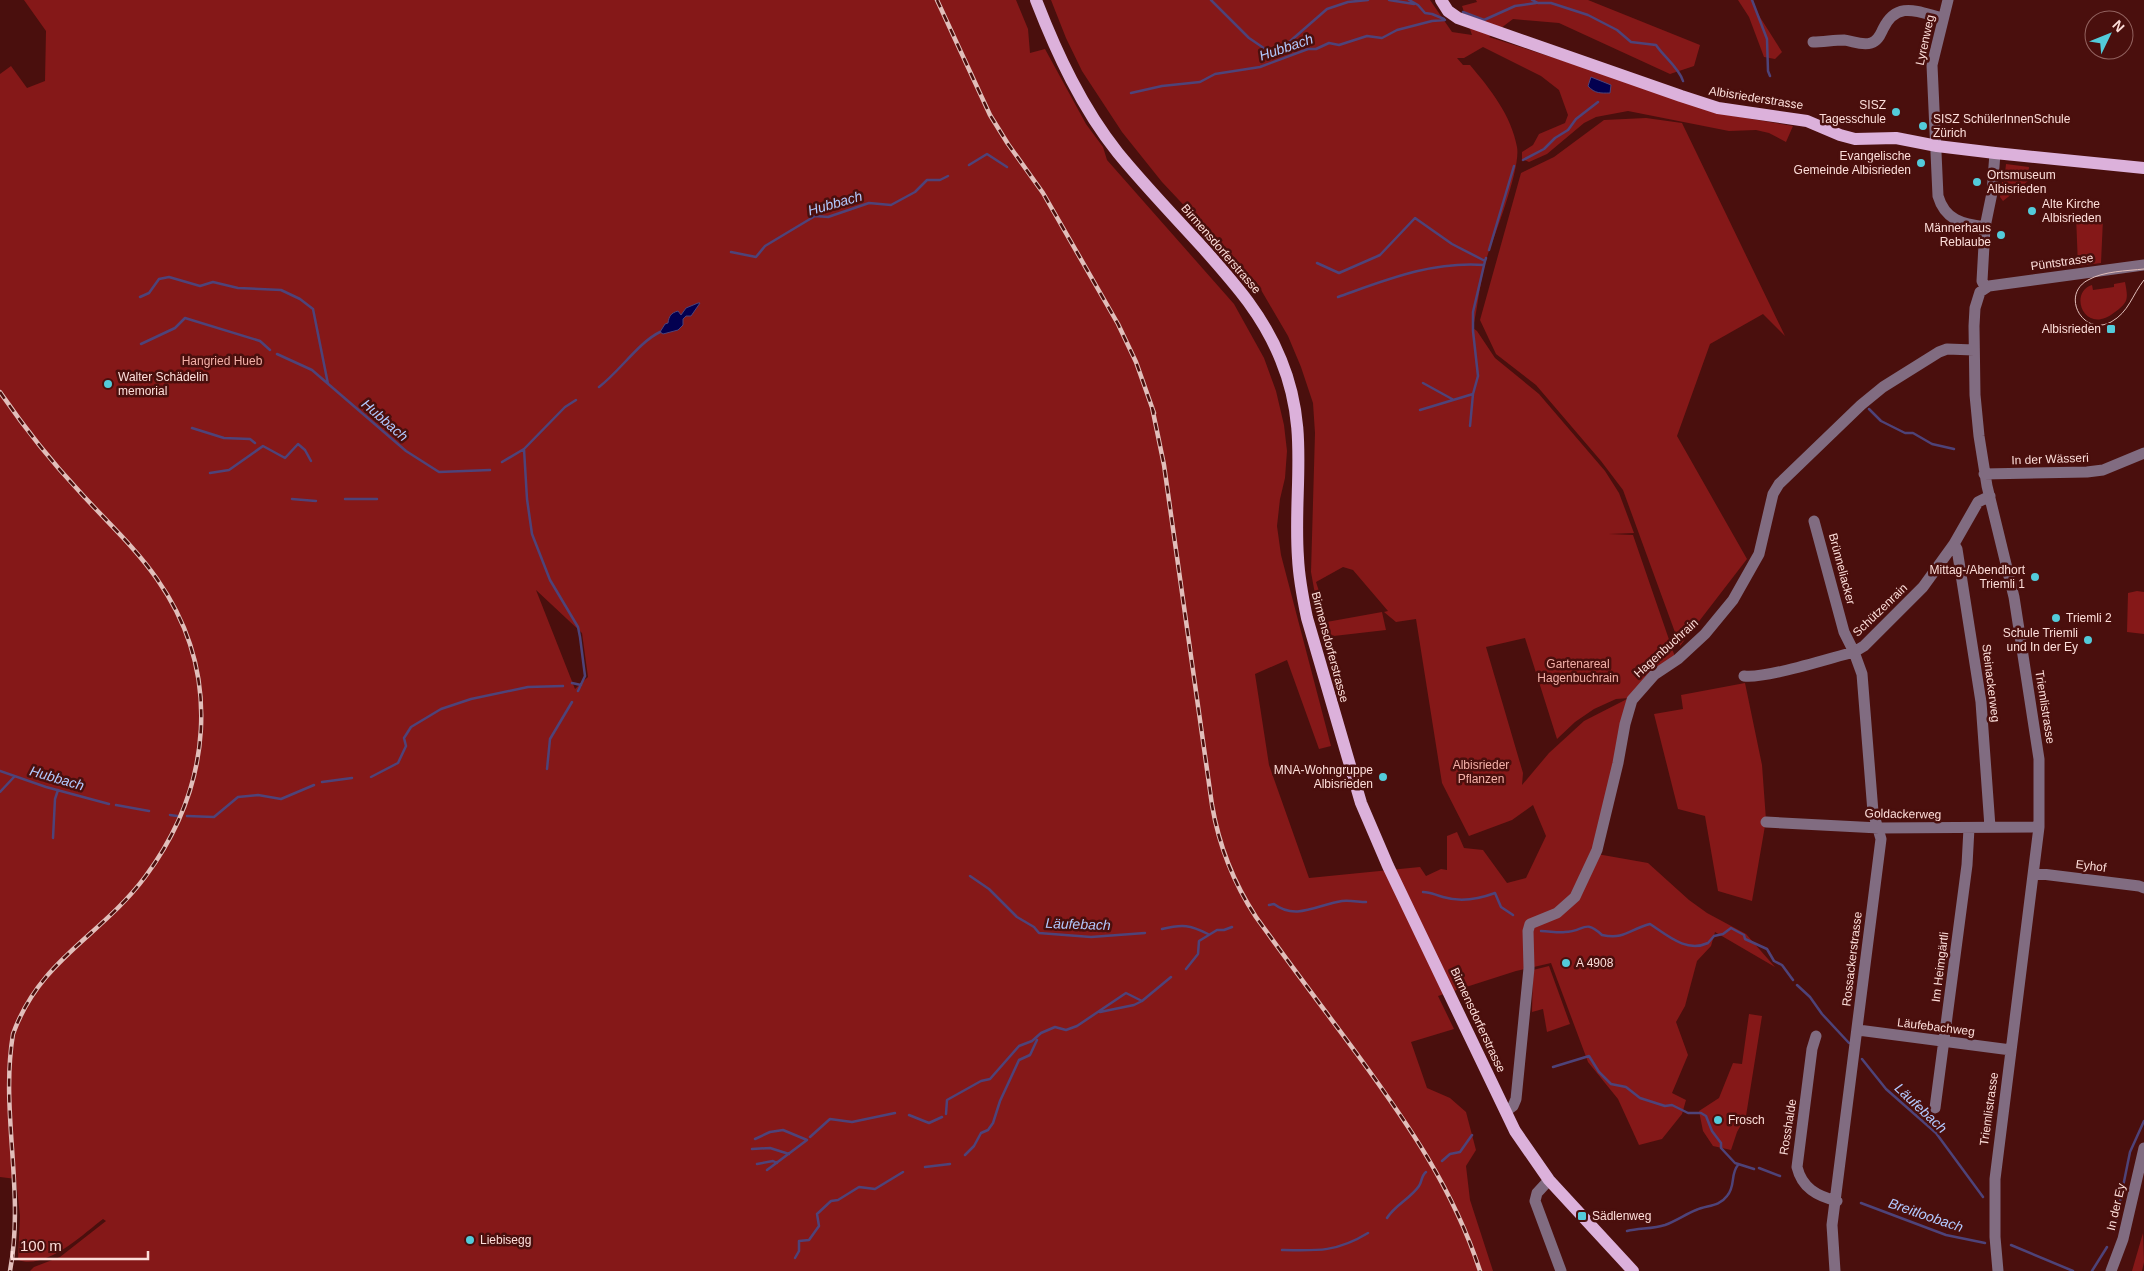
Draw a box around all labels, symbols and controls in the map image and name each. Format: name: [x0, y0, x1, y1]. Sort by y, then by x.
north arrow: [2084, 10, 2134, 60]
street label: Lyrenweg: [1913, 13, 1937, 67]
text: N: [2109, 17, 2128, 35]
water label: Hubbach: [1257, 30, 1315, 64]
street label: Albisriederstrasse: [1708, 84, 1805, 112]
place label: SISZ Tagesschule: [1819, 98, 1886, 126]
marker: SISZ Tagesschule: [1890, 106, 1902, 118]
place label: SISZ SchülerInnenSchule Zürich: [1933, 112, 2071, 140]
marker: SISZ SchülerInnenSchule Zürich: [1917, 120, 1929, 132]
place label: Evangelische Gemeinde Albisrieden: [1794, 149, 1911, 177]
marker: Evangelische Gemeinde Albisrieden: [1915, 157, 1927, 169]
place label: Ortsmuseum Albisrieden: [1987, 168, 2056, 196]
marker: Ortsmuseum Albisrieden: [1971, 176, 1983, 188]
water label: Hubbach: [806, 188, 864, 218]
place label: Alte Kirche Albisrieden: [2042, 197, 2101, 225]
street label: Birmensdorferstrasse: [1178, 201, 1264, 297]
marker: Alte Kirche Albisrieden: [2026, 205, 2038, 217]
place label: Männerhaus Reblaube: [1924, 221, 1991, 249]
marker: Männerhaus Reblaube: [1995, 229, 2007, 241]
street label: Püntstrasse: [2030, 251, 2095, 273]
place label: Albisrieden: [2042, 322, 2101, 336]
marker: Albisrieden: [2105, 323, 2117, 335]
park label: Hangried Hueb: [182, 354, 263, 368]
place label: Walter Schädelin memorial: [118, 370, 208, 398]
marker: Walter Schädelin memorial: [102, 378, 114, 390]
water label: Hubbach: [359, 396, 412, 445]
street label: In der Wässeri: [2011, 451, 2089, 467]
street label: Brünneliacker: [1826, 532, 1858, 606]
place label: Mittag-/Abendhort Triemli 1: [1930, 563, 2026, 591]
marker: Mittag-/Abendhort Triemli 1: [2029, 571, 2041, 583]
street label: Schützenrain: [1850, 581, 1910, 639]
street label: Birmensdorferstrasse: [1308, 590, 1352, 704]
place label: Triemli 2: [2066, 611, 2112, 625]
marker: Triemli 2: [2050, 612, 2062, 624]
street label: Hagenbuchrain: [1631, 616, 1701, 680]
place label: Schule Triemli und In der Ey: [2003, 626, 2078, 654]
marker: Schule Triemli und In der Ey: [2082, 634, 2094, 646]
street label: Steinackerweg: [1979, 643, 2003, 723]
park label: Gartenareal Hagenbuchrain: [1537, 657, 1619, 685]
street label: Triemlistrasse: [2032, 669, 2058, 745]
park label: Albisrieder Pflanzen: [1453, 758, 1509, 786]
water label: Hubbach: [28, 763, 86, 793]
place label: MNA-Wohngruppe Albisrieden: [1274, 763, 1373, 791]
marker: MNA-Wohngruppe Albisrieden: [1377, 771, 1389, 783]
street label: Goldackerweg: [1865, 806, 1941, 822]
street label: Eyhof: [2075, 857, 2108, 875]
street label: Rossackerstrasse: [1839, 911, 1865, 1007]
water label: Läufebach: [1045, 915, 1111, 933]
street label: Im Heimgärtli: [1929, 931, 1951, 1003]
place label: A 4908: [1576, 956, 1614, 970]
marker: A 4908: [1560, 957, 1572, 969]
street label: Birmensdorferstrasse: [1448, 965, 1509, 1075]
street label: Läufebachweg: [1896, 1015, 1976, 1039]
street label: Triemlistrasse: [1977, 1071, 2001, 1147]
water label: Läufebach: [1892, 1080, 1951, 1136]
street label: Rosshalde: [1777, 1098, 1799, 1156]
place label: Frosch: [1728, 1113, 1765, 1127]
marker: Frosch: [1712, 1114, 1724, 1126]
street label: In der Ey: [2104, 1182, 2128, 1232]
water label: Breitloobach: [1887, 1195, 1966, 1235]
place label: Sädlenweg: [1592, 1209, 1651, 1223]
marker: Sädlenweg: [1576, 1210, 1588, 1222]
scale bar: [12, 1228, 149, 1260]
place label: Liebisegg: [480, 1233, 531, 1247]
marker: Liebisegg: [464, 1234, 476, 1246]
text: 100 m: [20, 1237, 62, 1254]

